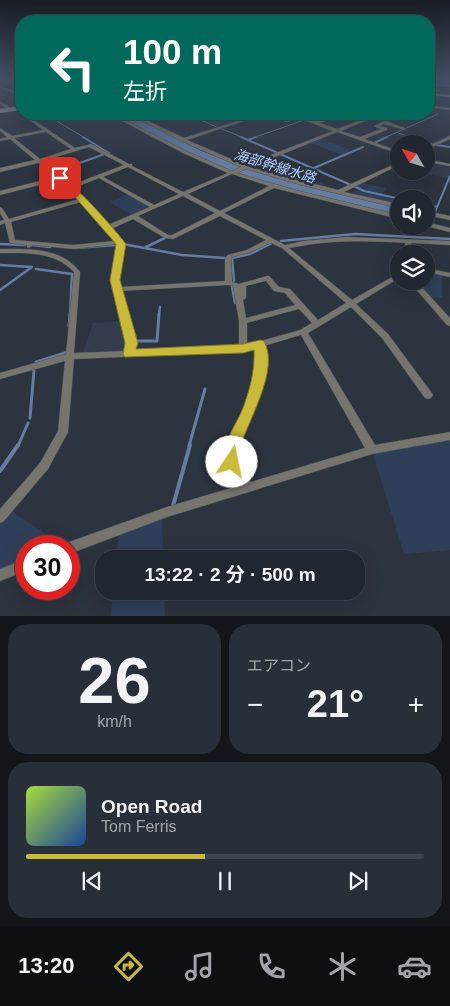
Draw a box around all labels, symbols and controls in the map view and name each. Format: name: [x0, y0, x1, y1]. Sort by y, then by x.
text: 100 m: [123, 32, 222, 71]
icon: left: [40, 35, 105, 100]
text: 左折: [123, 79, 167, 104]
north arrow: [390, 135, 435, 180]
map controls: [390, 135, 435, 290]
water label: 海部幹線水路: [232, 146, 318, 186]
pin: [39, 157, 81, 199]
icon: arrive: [46, 164, 74, 192]
button: sound: [390, 190, 435, 235]
button: layers: [390, 245, 435, 290]
position arrow: [205, 435, 257, 487]
speed limit sign: 30: [15, 535, 80, 600]
text: 13:22 · 2 分 · 500 m: [144, 564, 316, 585]
text: 26: [78, 644, 151, 717]
text: エアコン: [247, 657, 311, 674]
text: 21°: [307, 683, 364, 725]
text: −: [247, 689, 263, 720]
text: +: [408, 689, 424, 720]
text: km/h: [97, 713, 132, 730]
text: Open Road: [101, 796, 202, 817]
text: Tom Ferris: [101, 818, 177, 835]
icon: previous: [78, 867, 106, 895]
icon: pause: [211, 867, 239, 895]
icon: next: [344, 867, 372, 895]
icon: directions: [111, 949, 146, 984]
icon: music: [182, 949, 217, 984]
icon: phone: [254, 949, 289, 984]
icon: climate: [325, 949, 360, 984]
icon: car: [397, 949, 432, 984]
text: 13:20: [18, 953, 75, 978]

